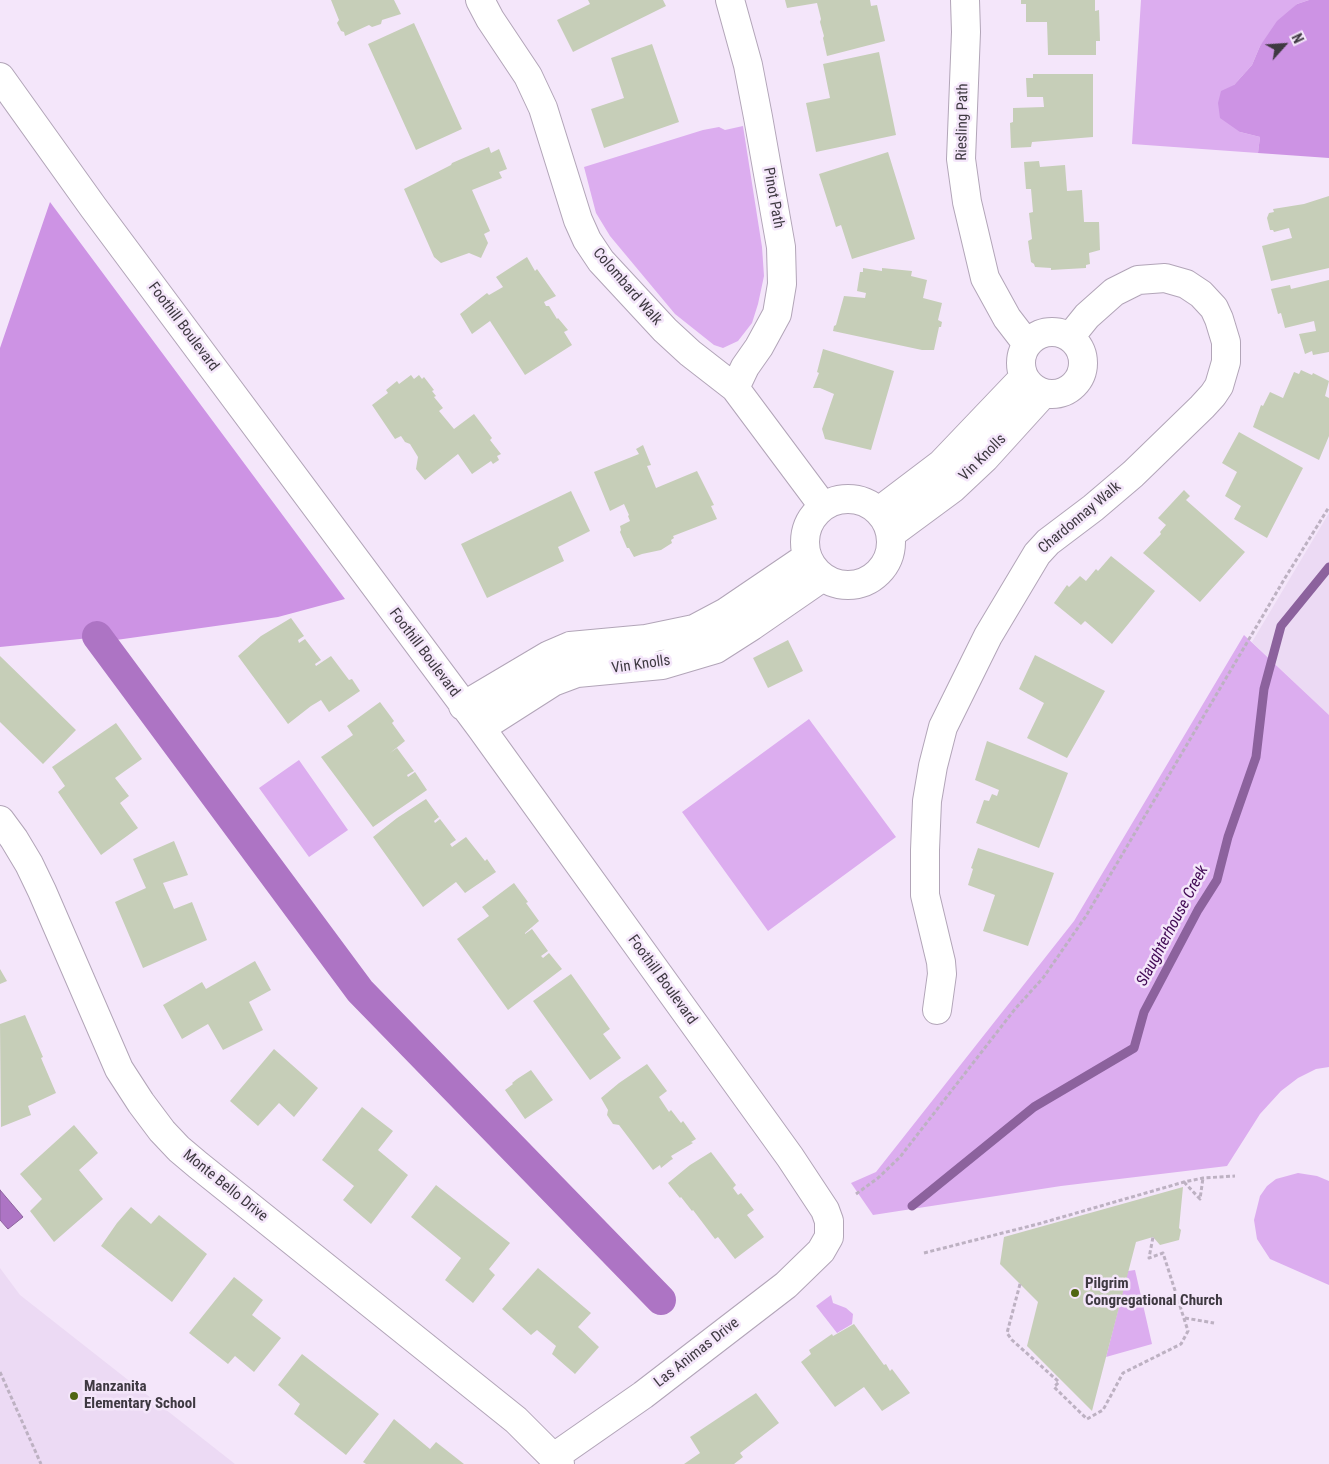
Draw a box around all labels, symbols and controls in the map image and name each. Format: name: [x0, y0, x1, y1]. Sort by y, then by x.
north arrow: [1259, 20, 1309, 70]
text: N: [1288, 31, 1307, 46]
street label: Riesling Path: [953, 83, 973, 161]
street label: Pinot Path: [759, 166, 787, 230]
street label: Colombard Walk: [588, 245, 666, 329]
street label: Foothill Boulevard: [144, 279, 222, 375]
street label: Vin Knolls: [956, 431, 1010, 485]
street label: Chardonnay Walk: [1035, 478, 1125, 558]
street label: Foothill Boulevard: [385, 605, 463, 701]
street label: Vin Knolls: [610, 652, 672, 678]
water label: Slaughterhouse Creek: [1133, 862, 1213, 990]
street label: Foothill Boulevard: [623, 932, 701, 1028]
street label: Monte Bello Drive: [179, 1146, 271, 1226]
place label: Pilgrim Congregational Church: [1085, 1275, 1223, 1310]
marker: Pilgrim Congregational Church: [1069, 1287, 1081, 1299]
street label: Las Animas Drive: [651, 1314, 743, 1392]
place label: Manzanita Elementary School: [84, 1378, 196, 1413]
marker: Manzanita Elementary School: [68, 1390, 80, 1402]

